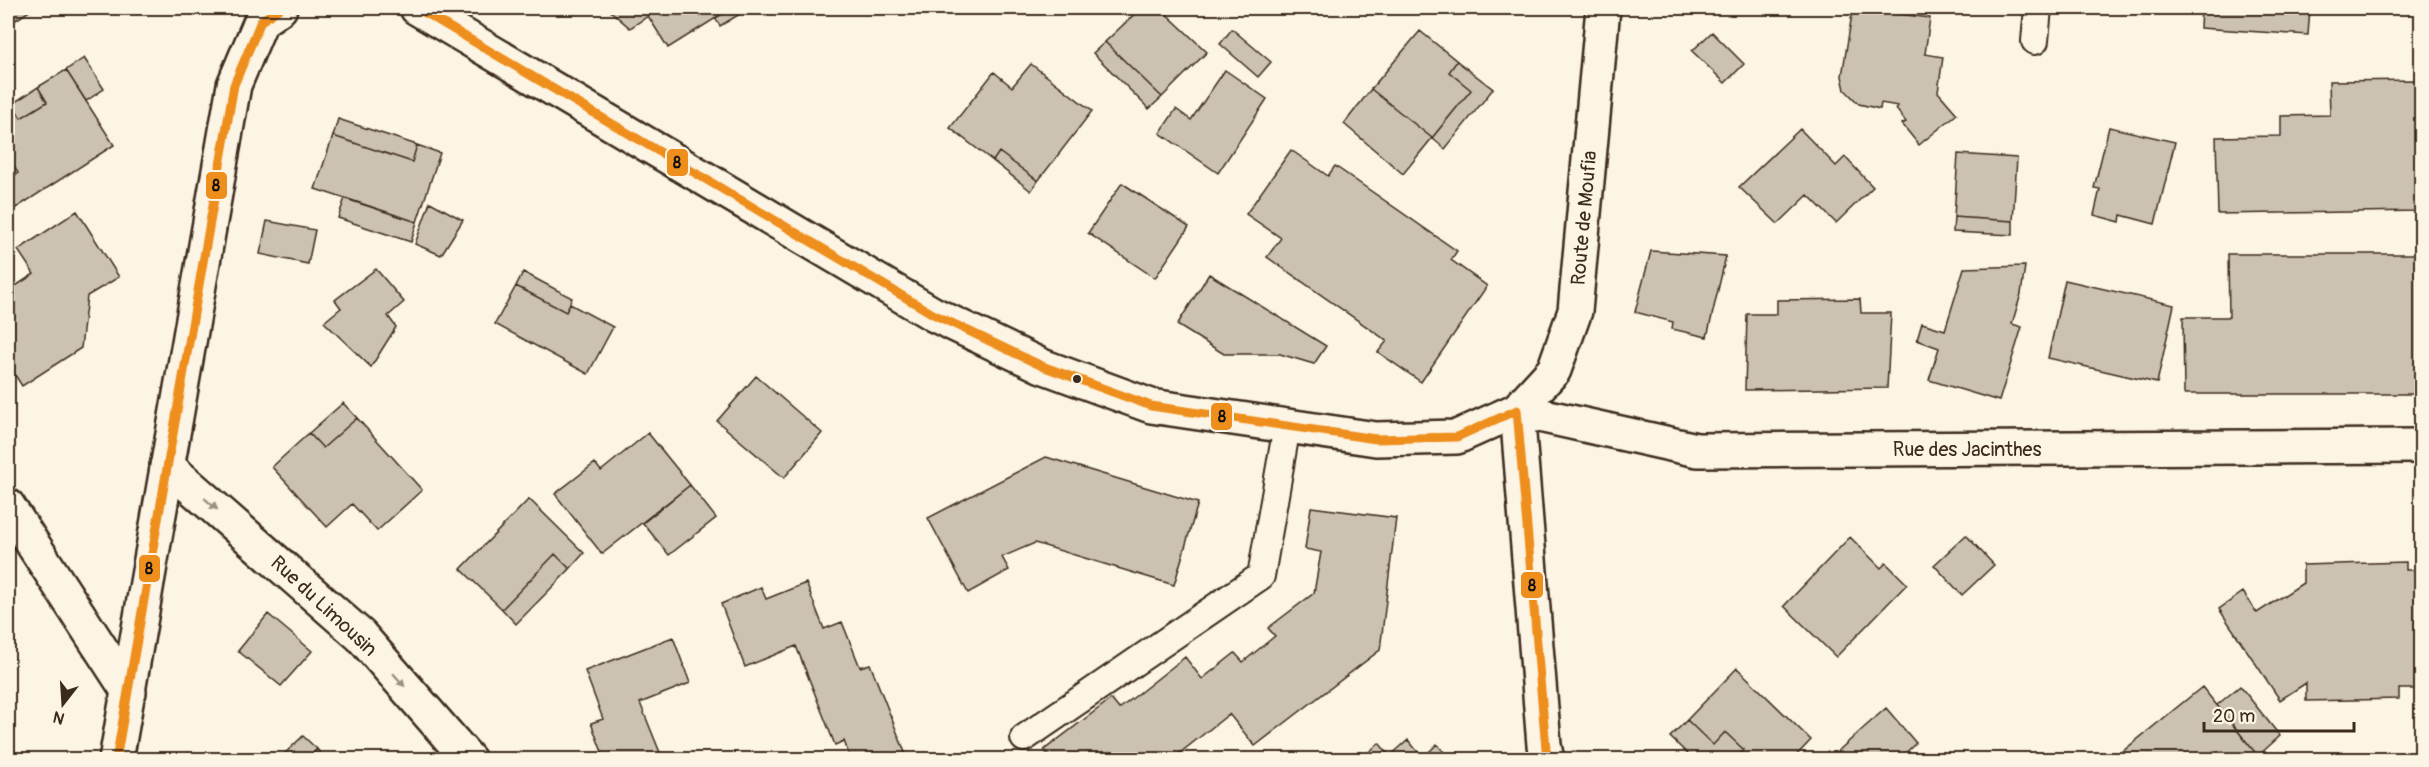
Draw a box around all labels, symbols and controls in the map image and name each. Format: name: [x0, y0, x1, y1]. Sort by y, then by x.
line badge: 8: [666, 148, 689, 177]
street label: Route de Moufia: [1566, 150, 1602, 286]
text: 8: [673, 153, 681, 173]
line badge: 8: [205, 171, 228, 200]
text: 8: [212, 176, 220, 196]
unlabelled marker: [1071, 373, 1083, 385]
line badge: 8: [1210, 402, 1233, 431]
text: 8: [1218, 407, 1226, 427]
street label: Rue des Jacinthes: [1893, 437, 2041, 462]
one-way arrow: [203, 497, 218, 510]
street label: Rue du Limousin: [266, 550, 382, 662]
line badge: 8: [138, 554, 161, 583]
text: 8: [145, 559, 153, 579]
line badge: 8: [1520, 571, 1544, 599]
text: 8: [1528, 576, 1536, 596]
one-way arrow: [392, 672, 405, 687]
north arrow: [33, 674, 93, 734]
scale bar: [2204, 695, 2354, 733]
text: 20 m: [2213, 705, 2255, 728]
text: N: [51, 706, 67, 729]

